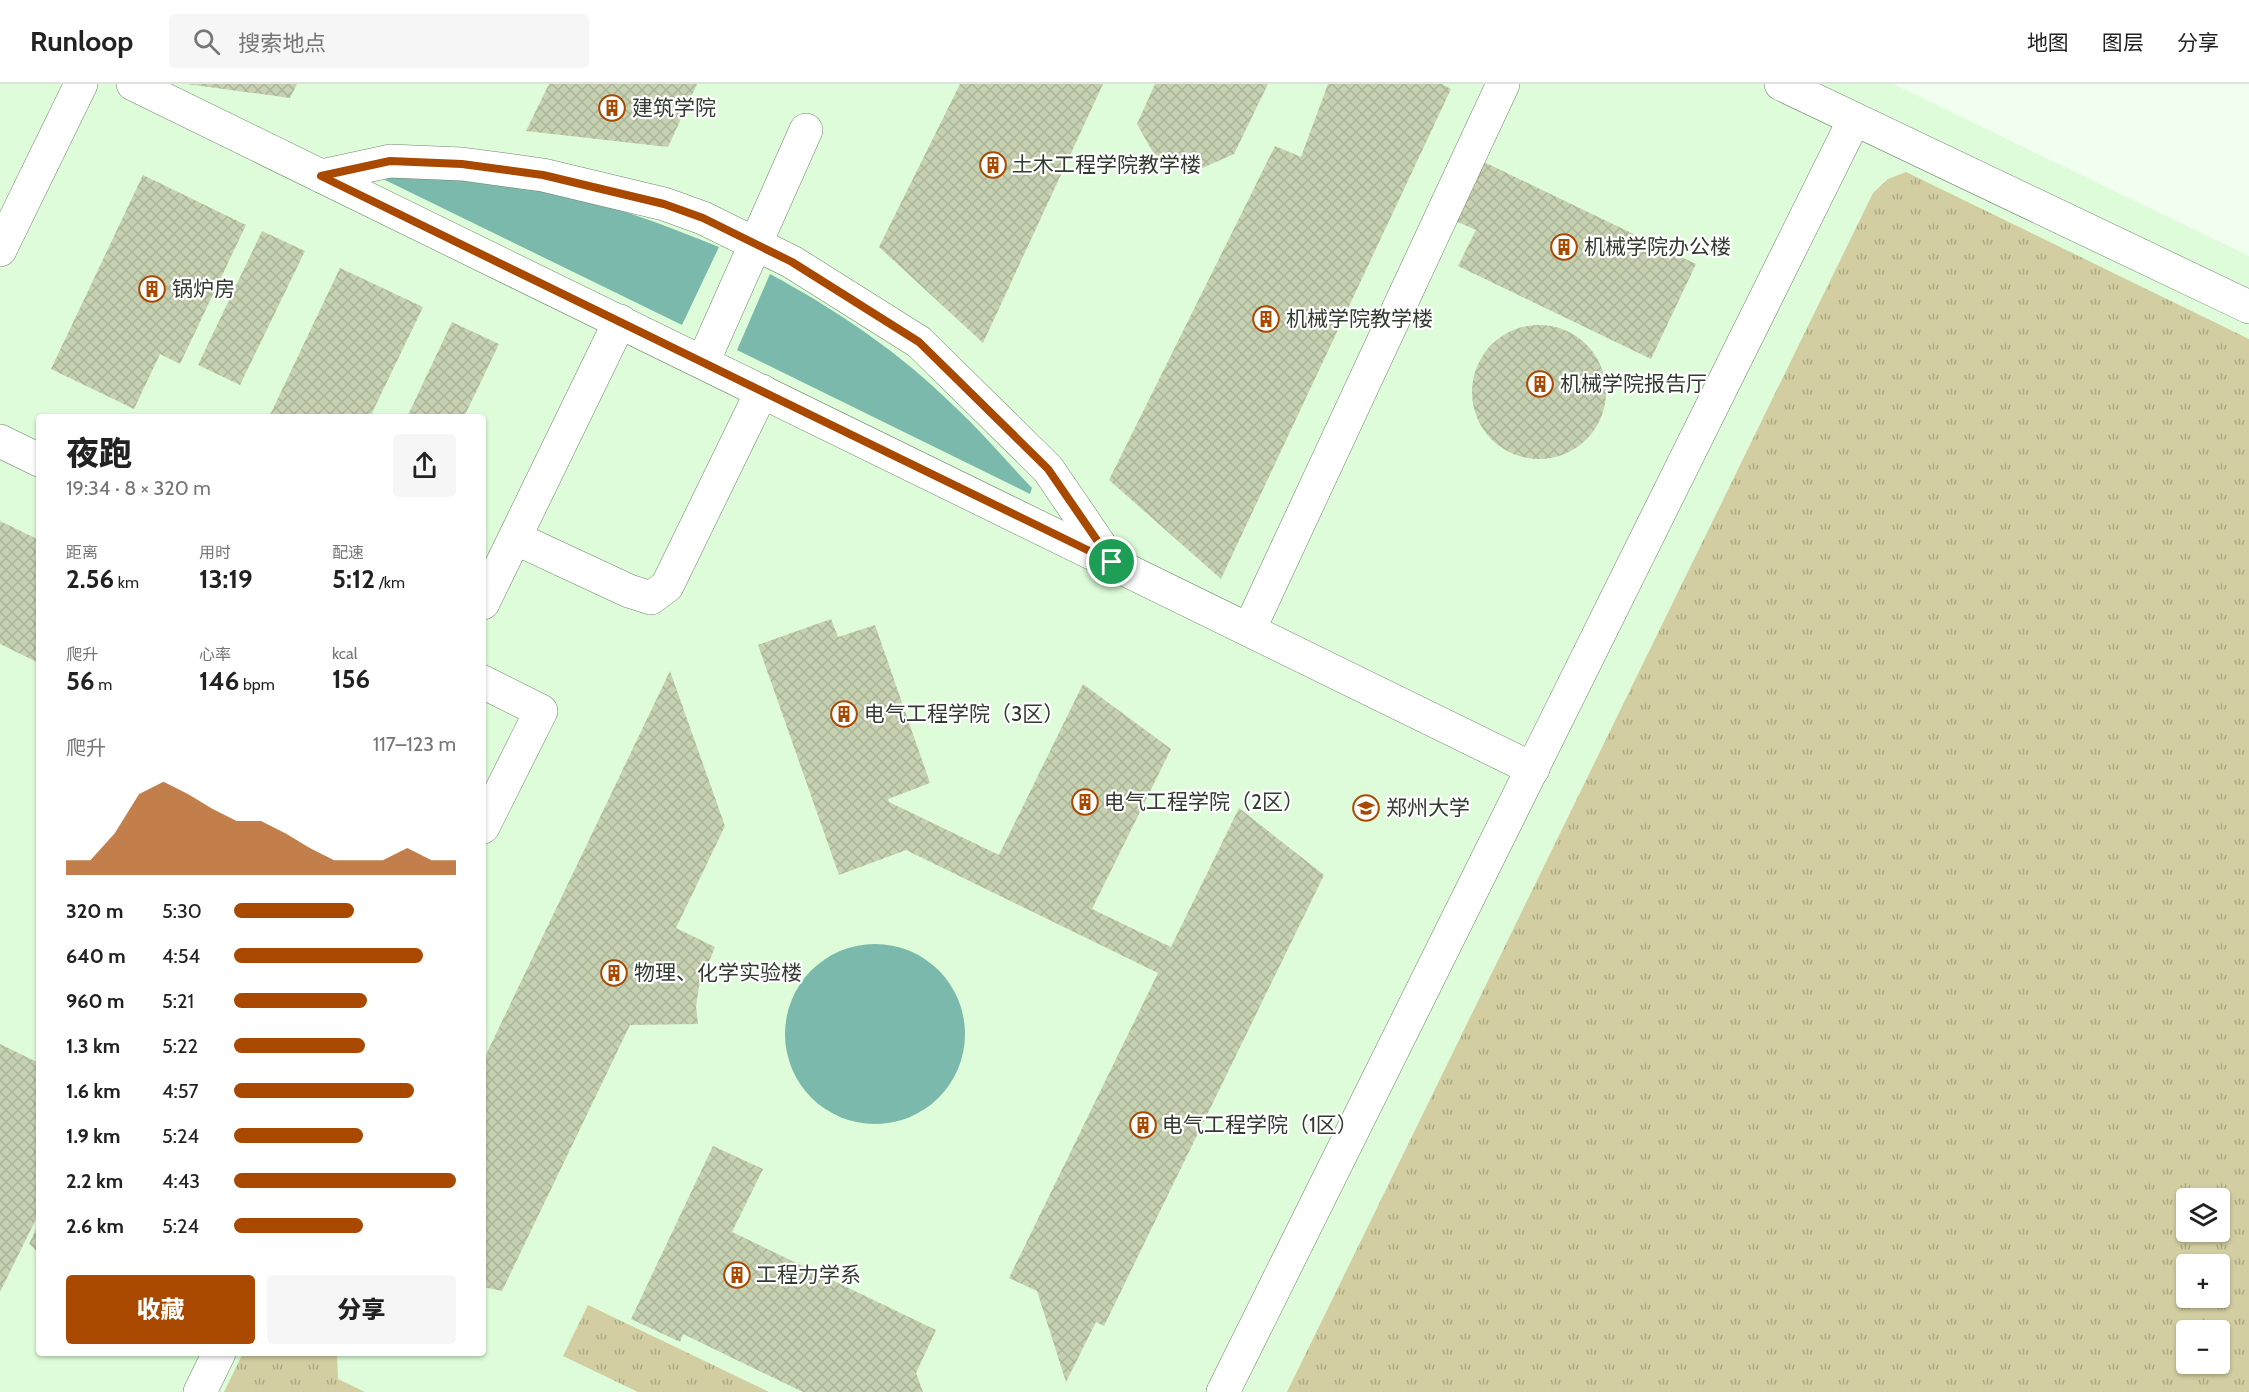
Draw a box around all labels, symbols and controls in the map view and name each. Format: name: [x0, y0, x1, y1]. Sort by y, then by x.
search box: [169, 14, 589, 68]
text: Runloop: [30, 24, 133, 58]
icon: search: [190, 25, 223, 58]
text: 搜索地点: [238, 30, 326, 57]
text: 地图: [2027, 30, 2069, 55]
text: 图层: [2102, 30, 2144, 55]
text: 分享: [2177, 30, 2219, 55]
building icon: 建筑学院: [597, 93, 627, 123]
place label: 建筑学院: [632, 95, 716, 120]
building icon: 土木工程学院教学楼: [978, 150, 1008, 180]
place label: 土木工程学院教学楼: [1012, 152, 1201, 177]
building icon: 机械学院办公楼: [1549, 232, 1579, 262]
place label: 机械学院办公楼: [1584, 234, 1731, 259]
building icon: 锅炉房: [137, 274, 167, 304]
place label: 锅炉房: [172, 276, 235, 301]
building icon: 机械学院教学楼: [1251, 304, 1281, 334]
place label: 机械学院教学楼: [1286, 306, 1433, 331]
building icon: 机械学院报告厅: [1525, 369, 1555, 399]
place label: 机械学院报告厅: [1560, 371, 1707, 396]
text: 夜跑: [66, 433, 132, 473]
button: share: [393, 434, 456, 497]
text: 19:34 · 8 × 320 m: [66, 476, 211, 500]
pin: [1086, 536, 1137, 587]
text: 距离: [66, 543, 98, 562]
text: 用时: [199, 543, 231, 562]
text: 配速: [332, 543, 364, 562]
icon: arrive: [1095, 545, 1128, 578]
text: 2.56: [66, 563, 114, 595]
text: 13:19: [199, 563, 253, 595]
text: 5:12: [332, 563, 375, 595]
text: km: [114, 573, 139, 592]
text: /km: [375, 573, 405, 592]
text: kcal: [332, 644, 358, 663]
text: 爬升: [66, 645, 98, 664]
text: 心率: [199, 645, 231, 664]
text: 156: [332, 663, 370, 695]
text: 56: [66, 665, 95, 697]
text: 146: [199, 665, 239, 697]
text: m: [95, 675, 112, 694]
text: bpm: [239, 675, 275, 694]
building icon: 电气工程学院（3区）: [829, 699, 859, 729]
place label: 电气工程学院（3区）: [864, 701, 1064, 726]
text: 117–123 m: [373, 732, 456, 756]
text: 爬升: [66, 736, 106, 760]
building icon: 电气工程学院（2区）: [1070, 787, 1100, 817]
place label: 电气工程学院（2区）: [1104, 789, 1304, 814]
school or university icon: 郑州大学: [1351, 793, 1381, 823]
place label: 郑州大学: [1386, 795, 1470, 820]
text: 320 m: [66, 899, 123, 923]
text: 5:30: [162, 899, 202, 923]
text: 640 m: [66, 944, 126, 968]
text: 4:54: [162, 944, 200, 968]
building icon: 物理、化学实验楼: [599, 958, 629, 988]
place label: 物理、化学实验楼: [634, 960, 802, 985]
text: 960 m: [66, 989, 124, 1013]
text: 5:21: [162, 989, 194, 1013]
text: 1.3 km: [66, 1034, 120, 1058]
text: 5:22: [162, 1034, 198, 1058]
text: 1.6 km: [66, 1079, 121, 1103]
text: 4:57: [162, 1079, 199, 1103]
building icon: 电气工程学院（1区）: [1128, 1110, 1158, 1140]
place label: 电气工程学院（1区）: [1162, 1112, 1358, 1137]
text: 1.9 km: [66, 1124, 120, 1148]
text: 5:24: [162, 1124, 199, 1148]
text: 2.2 km: [66, 1169, 123, 1193]
text: 4:43: [162, 1169, 200, 1193]
map controls: [2176, 1188, 2230, 1374]
button: layers: [2176, 1188, 2230, 1242]
text: 2.6 km: [66, 1214, 124, 1238]
text: 5:24: [162, 1214, 199, 1238]
button: +: [2176, 1254, 2230, 1308]
building icon: 工程力学系: [722, 1260, 752, 1290]
place label: 工程力学系: [756, 1262, 861, 1287]
button: 收藏: [66, 1275, 255, 1344]
button: 分享: [267, 1275, 456, 1344]
button: −: [2176, 1320, 2230, 1374]

